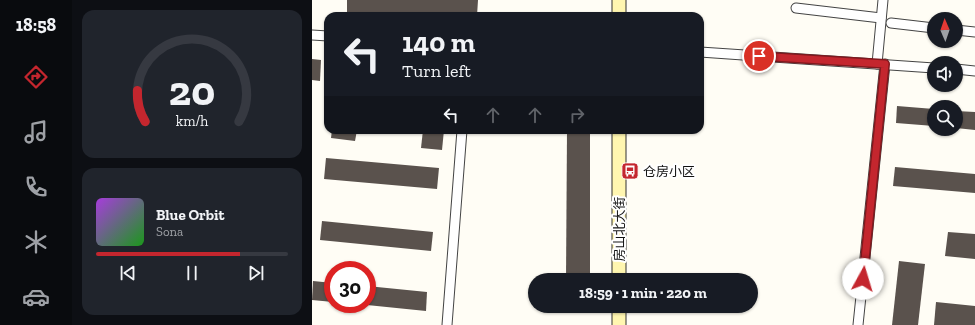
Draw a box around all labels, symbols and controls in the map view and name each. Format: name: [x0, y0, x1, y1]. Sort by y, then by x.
north arrow: [927, 12, 963, 48]
map controls: [927, 12, 963, 136]
text: 18:58: [16, 14, 56, 36]
text: 140 m: [402, 26, 475, 59]
icon: left: [336, 28, 388, 80]
pin: [742, 39, 776, 73]
icon: arrive: [748, 45, 770, 67]
button: sound: [927, 56, 963, 92]
text: Turn left: [402, 60, 471, 82]
icon: directions: [22, 63, 50, 91]
text: 20: [169, 66, 215, 116]
button: search: [927, 100, 963, 136]
icon: left: [440, 104, 462, 126]
icon: ahead: [482, 104, 504, 126]
icon: ahead: [524, 104, 546, 126]
icon: right: [566, 104, 588, 126]
text: km/h: [176, 112, 208, 129]
icon: music: [22, 118, 50, 146]
bus stop icon: 仓房小区: [620, 161, 640, 181]
place label: 仓房小区: [643, 164, 695, 179]
icon: phone: [22, 173, 50, 201]
street label: 房山北大街: [612, 196, 627, 262]
text: Blue Orbit: [156, 206, 224, 224]
text: Sona: [156, 224, 183, 239]
icon: climate: [22, 228, 50, 256]
position arrow: [842, 258, 884, 300]
speed limit sign: 30: [324, 261, 376, 313]
icon: previous: [117, 262, 139, 284]
icon: pause: [181, 262, 203, 284]
icon: next: [245, 262, 267, 284]
icon: car: [22, 283, 50, 311]
text: 18:59 · 1 min · 220 m: [579, 284, 707, 302]

